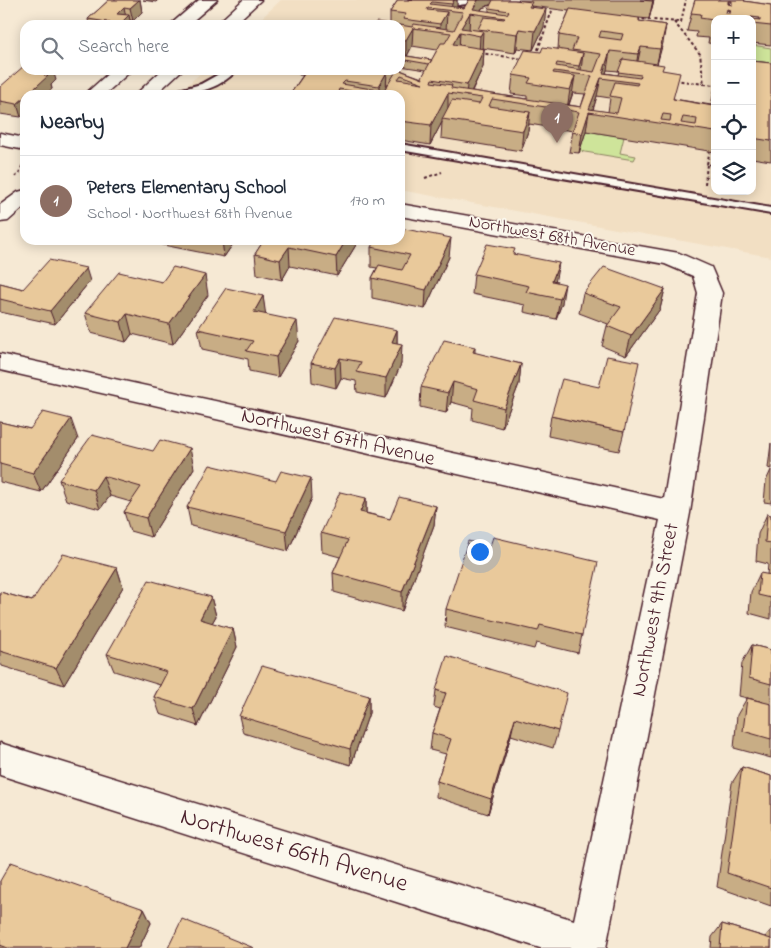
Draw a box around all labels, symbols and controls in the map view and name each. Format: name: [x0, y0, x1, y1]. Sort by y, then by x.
map controls: [711, 15, 756, 195]
button: +: [711, 15, 756, 60]
search box: [20, 20, 405, 75]
icon: search: [38, 34, 66, 62]
text: Search here: [78, 34, 169, 61]
button: −: [711, 60, 756, 105]
pin: 1: [541, 102, 573, 143]
button: locate: [711, 105, 756, 150]
text: Nearby: [40, 108, 104, 138]
button: layers: [711, 150, 756, 195]
text: Peters Elementary School: [87, 175, 286, 202]
text: 1: [53, 189, 59, 213]
text: 170 m: [350, 189, 385, 213]
text: School · Northwest 68th Avenue: [87, 202, 292, 226]
street label: Northwest 68th Avenue: [467, 210, 638, 265]
street label: Northwest 67th Avenue: [238, 401, 438, 475]
street label: Northwest 9th Street: [624, 521, 688, 699]
your location: [467, 539, 493, 565]
street label: Northwest 66th Avenue: [176, 799, 413, 903]

